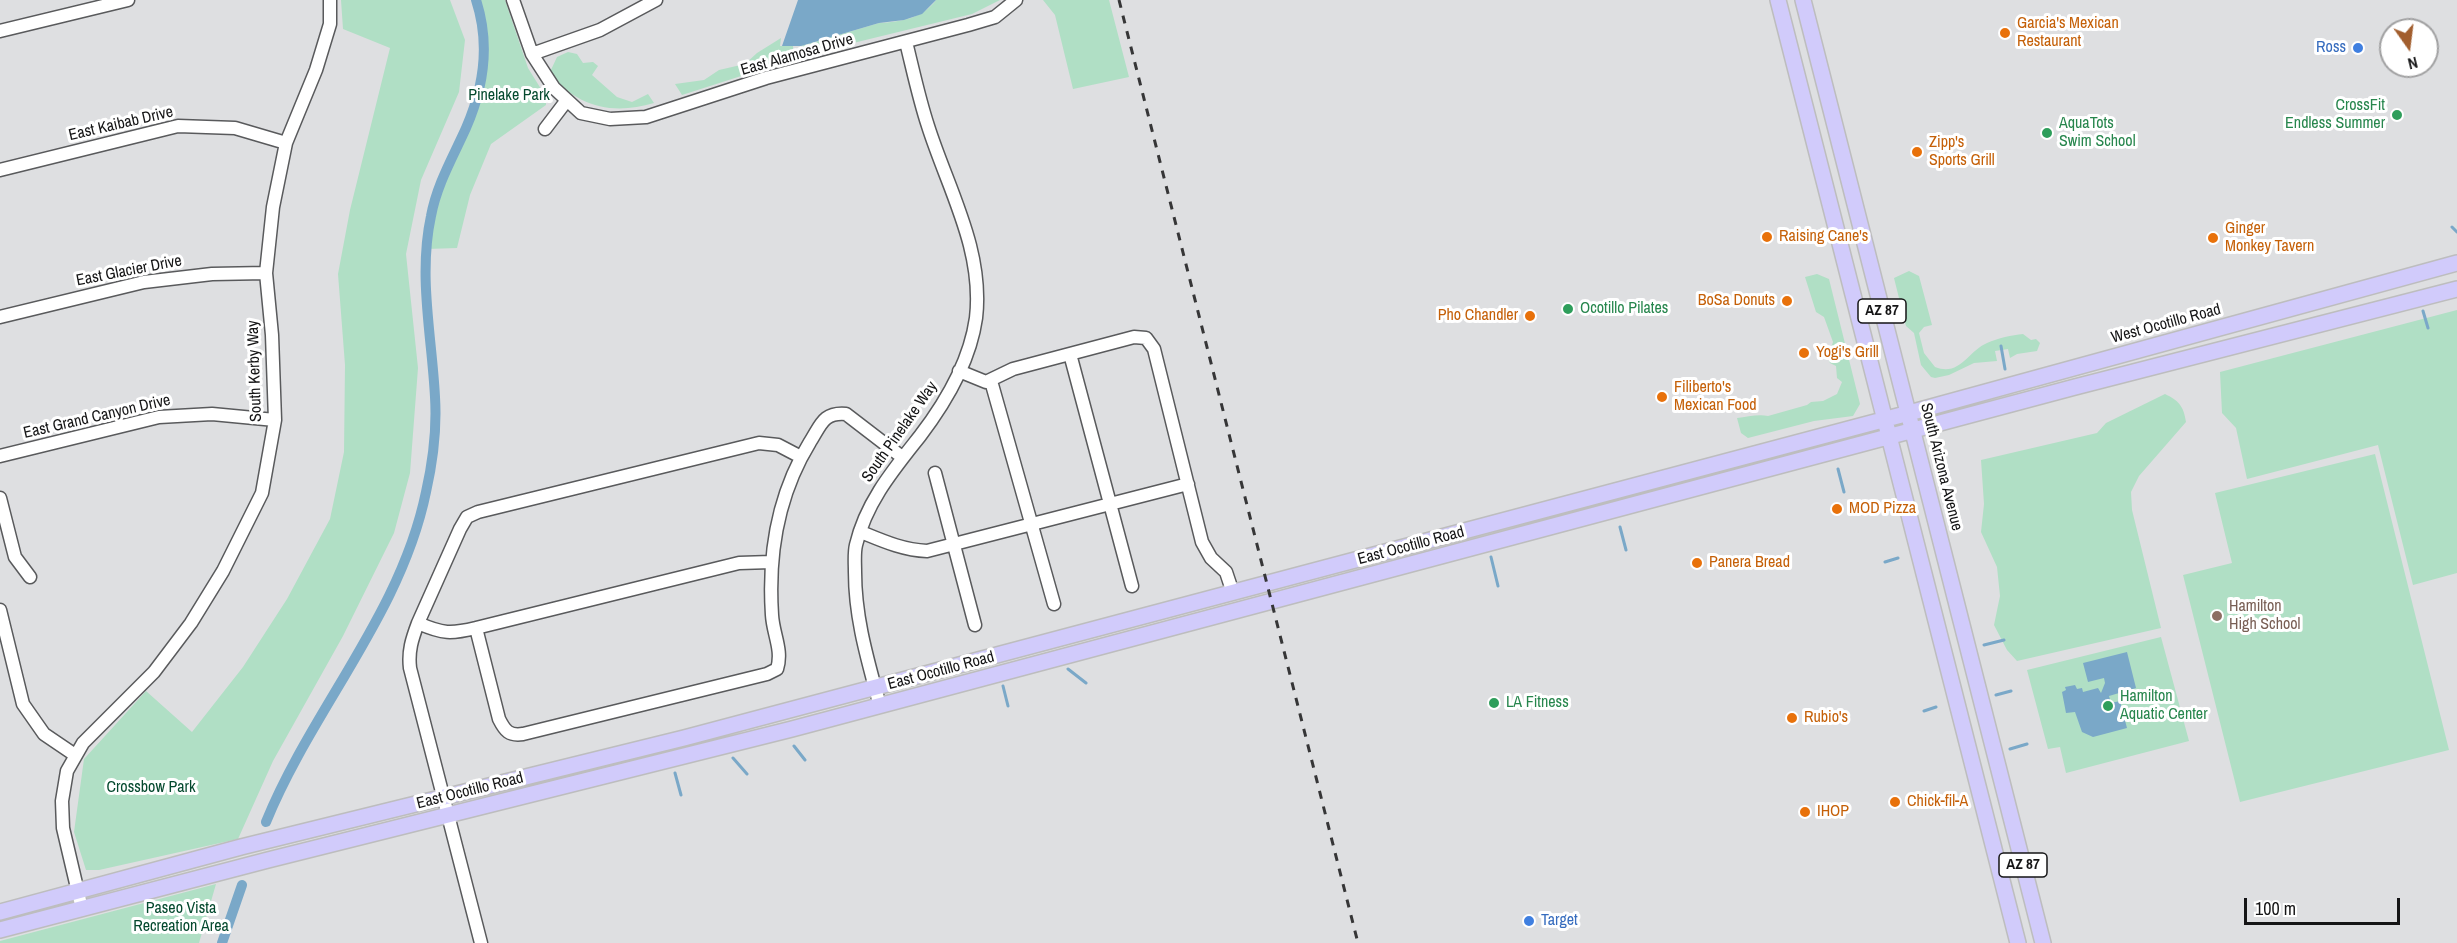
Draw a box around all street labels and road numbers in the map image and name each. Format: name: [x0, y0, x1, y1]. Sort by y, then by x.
street label: East Alamosa Drive: [739, 30, 855, 80]
street label: East Kaibab Drive: [67, 103, 175, 145]
street label: East Glacier Drive: [75, 251, 183, 291]
road number: AZ 87: [1858, 299, 1906, 323]
street label: West Ocotillo Road: [2109, 300, 2223, 348]
street label: South Kerby Way: [244, 320, 266, 422]
street label: South Pinelake Way: [858, 378, 942, 486]
street label: East Grand Canyon Drive: [22, 391, 172, 443]
street label: South Arizona Avenue: [1916, 401, 1966, 533]
street label: East Ocotillo Road: [1356, 523, 1466, 569]
street label: East Ocotillo Road: [886, 648, 996, 694]
street label: East Ocotillo Road: [415, 768, 525, 814]
road number: AZ 87: [1999, 853, 2047, 877]

